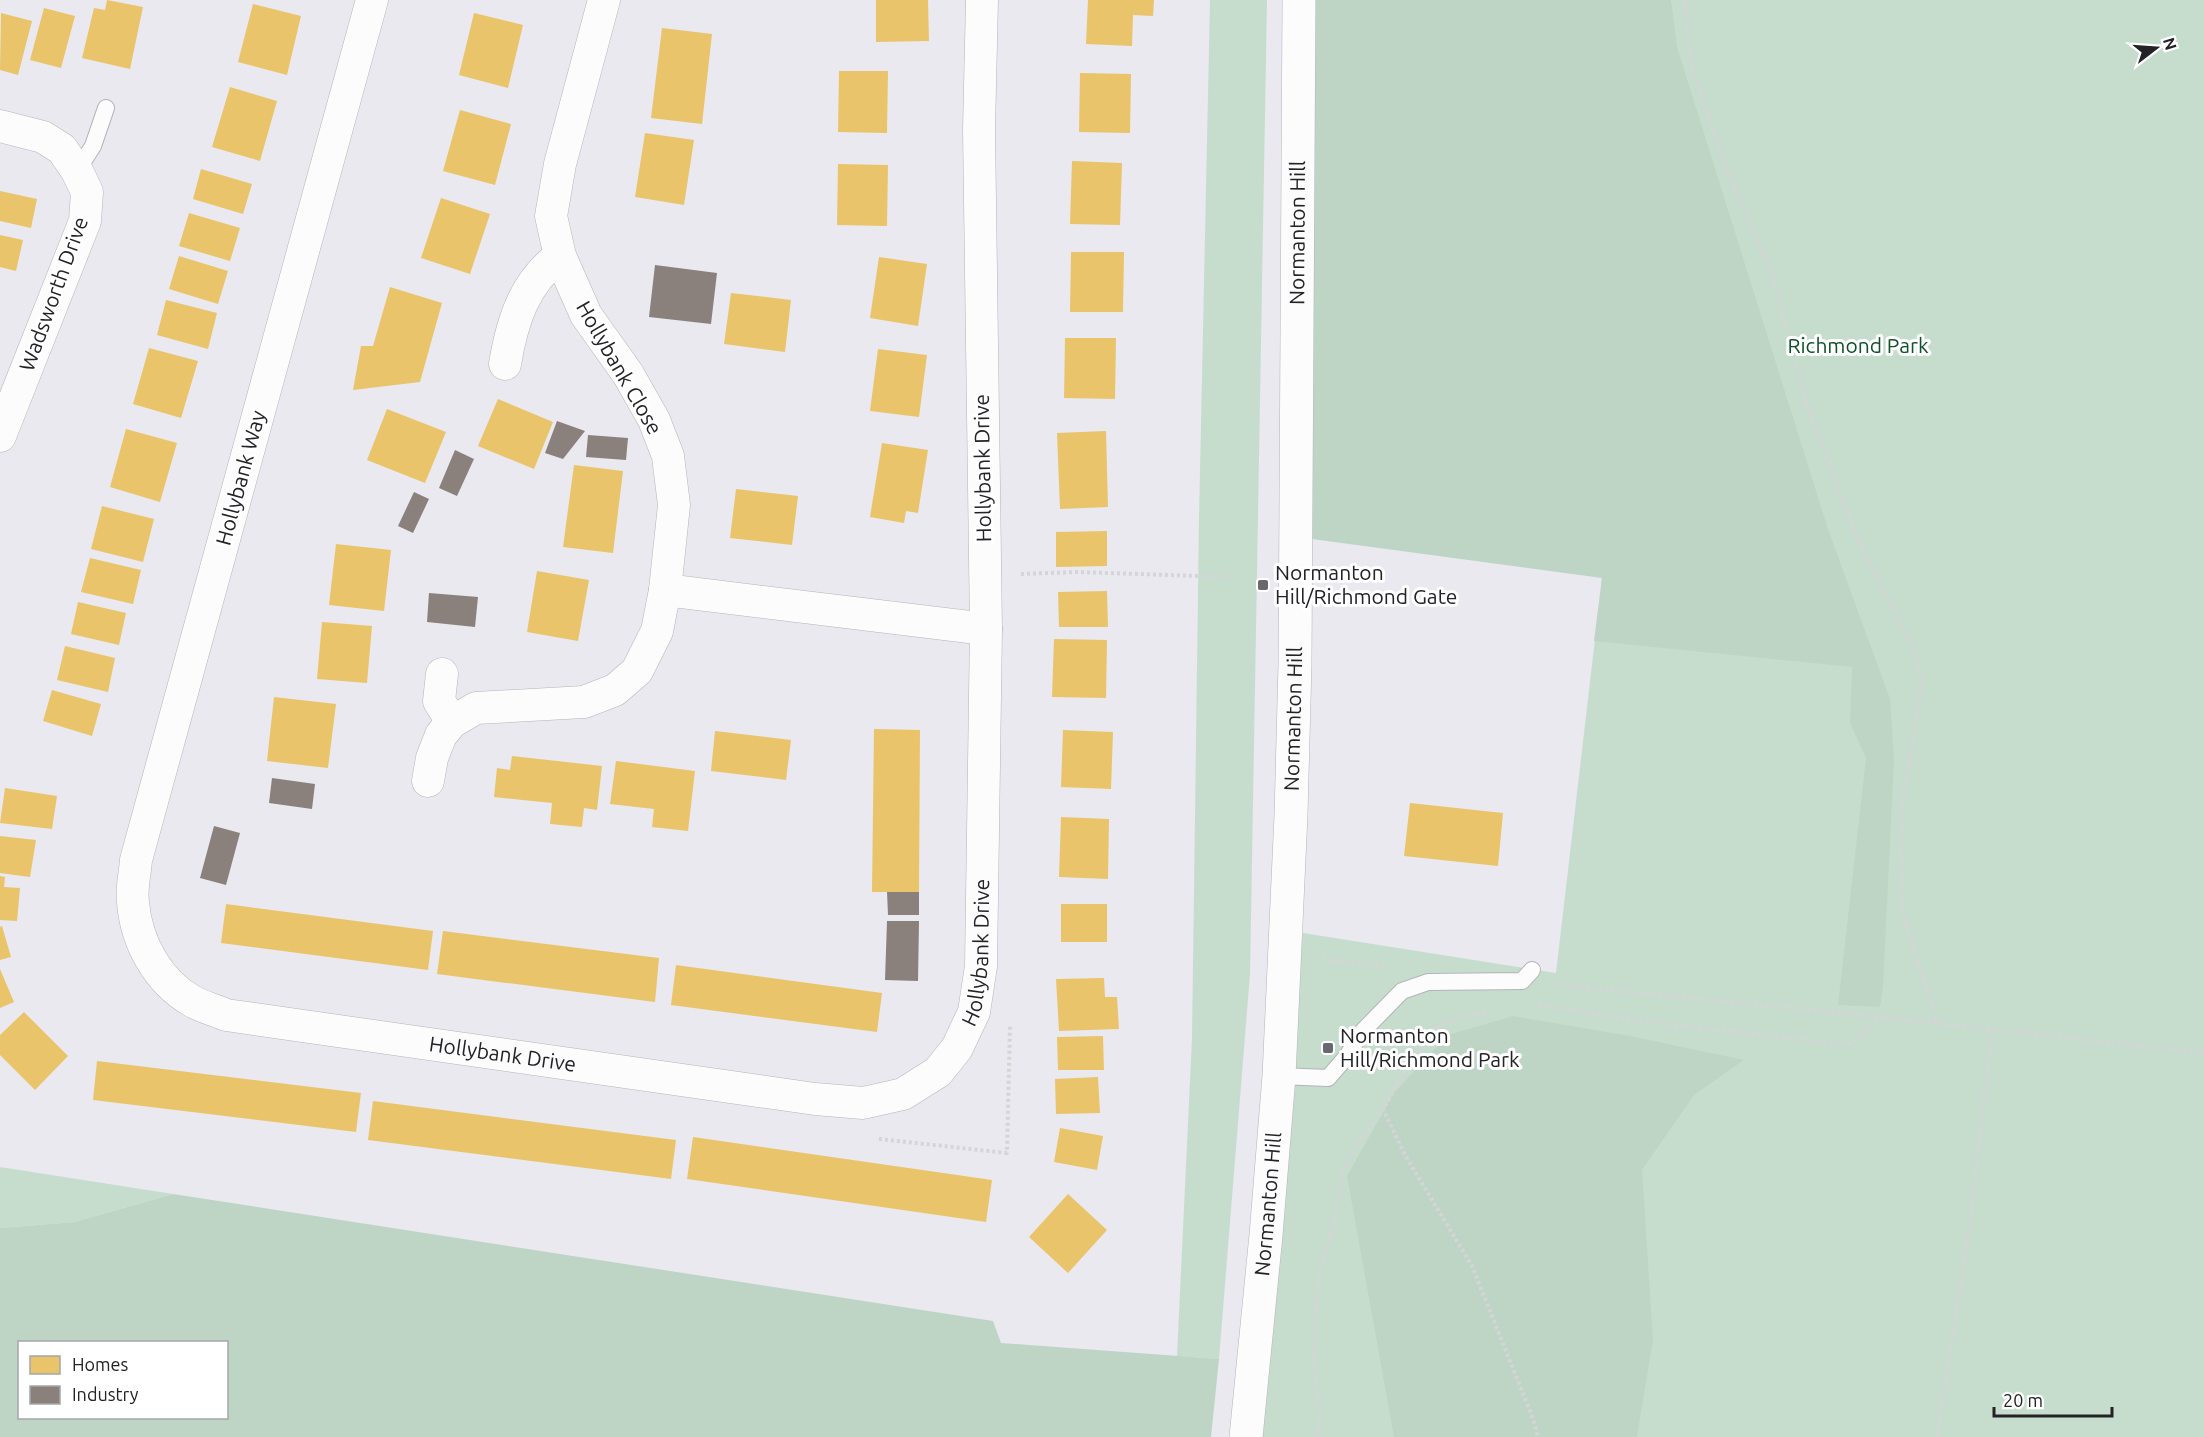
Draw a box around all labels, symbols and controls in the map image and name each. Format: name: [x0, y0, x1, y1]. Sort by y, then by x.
north arrow: [2126, 18, 2186, 78]
text: N: [2160, 35, 2181, 52]
street label: Normanton Hill: [1284, 161, 1309, 305]
street label: Wadsworth Drive: [14, 213, 92, 374]
street label: Hollybank Close: [572, 297, 668, 438]
park label: Richmond Park: [1787, 333, 1929, 357]
street label: Hollybank Drive: [969, 394, 995, 542]
street label: Hollybank Way: [211, 408, 270, 548]
place label: Normanton Hill/Richmond Gate: [1275, 560, 1457, 608]
marker: Normanton Hill/Richmond Gate: [1256, 578, 1270, 592]
street label: Normanton Hill: [1279, 647, 1306, 791]
street label: Hollybank Drive: [956, 879, 993, 1030]
place label: Normanton Hill/Richmond Park: [1340, 1023, 1520, 1071]
street label: Hollybank Drive: [428, 1031, 578, 1076]
marker: Normanton Hill/Richmond Park: [1321, 1041, 1335, 1055]
street label: Normanton Hill: [1249, 1131, 1285, 1277]
legend: [18, 1341, 228, 1419]
text: Homes: [72, 1354, 129, 1374]
scale bar: [1994, 1380, 2112, 1418]
text: Industry: [72, 1384, 139, 1404]
text: 20 m: [2003, 1390, 2043, 1410]

